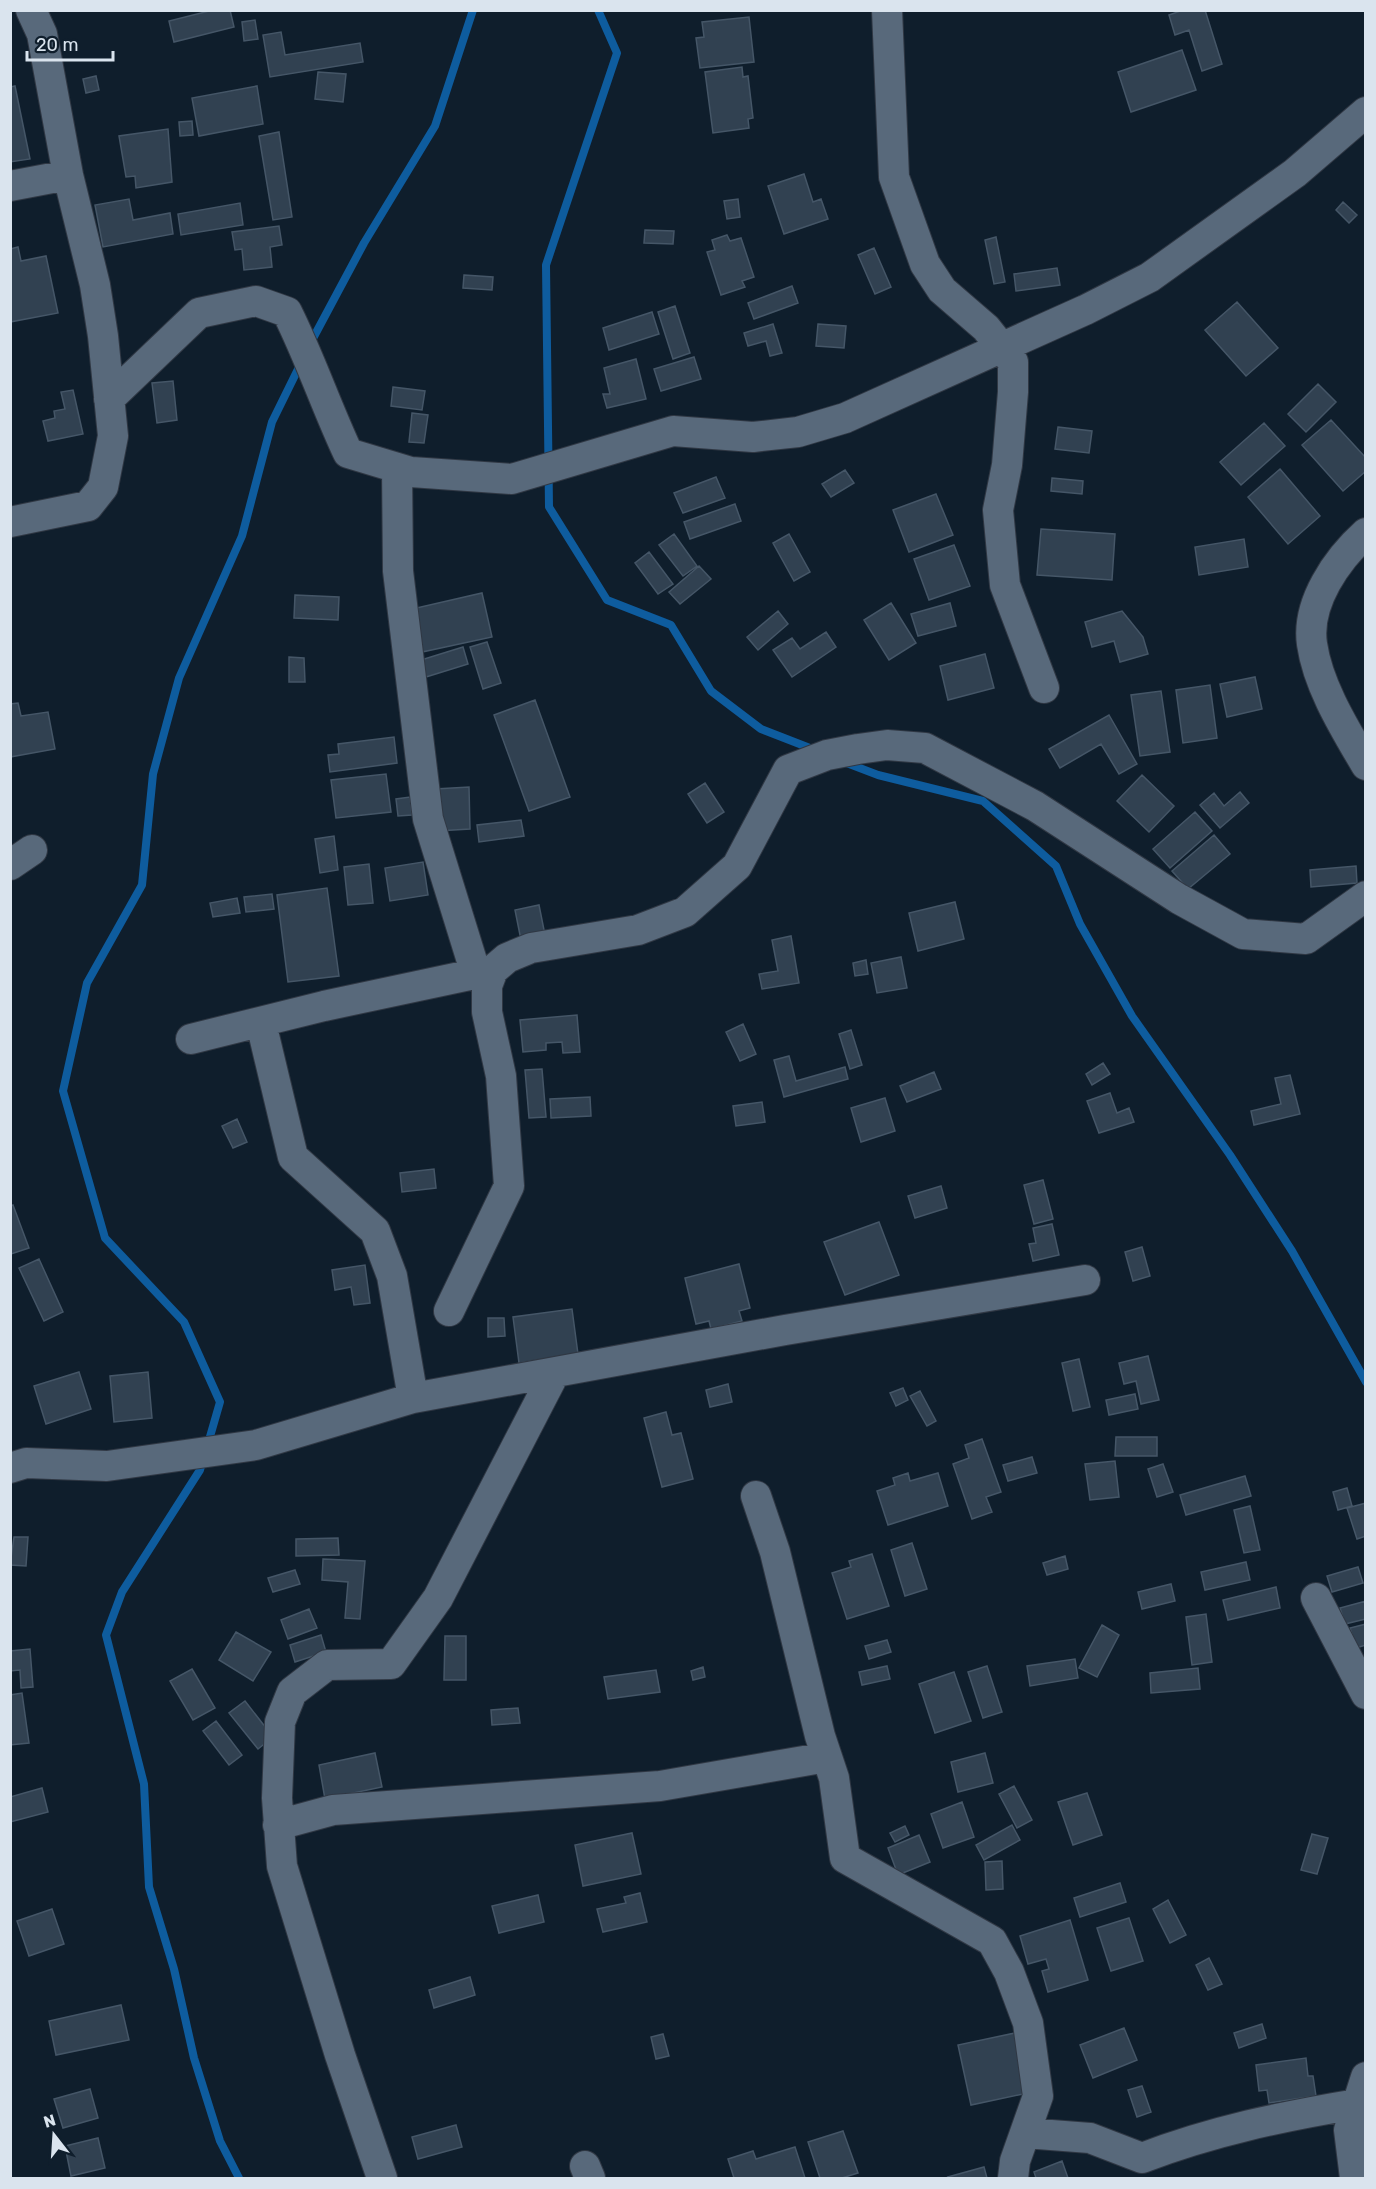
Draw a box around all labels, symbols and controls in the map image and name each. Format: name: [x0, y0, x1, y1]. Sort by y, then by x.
scale bar: [27, 24, 112, 62]
text: 20 m: [36, 34, 78, 56]
north arrow: [24, 2105, 84, 2165]
text: N: [41, 2110, 58, 2132]

